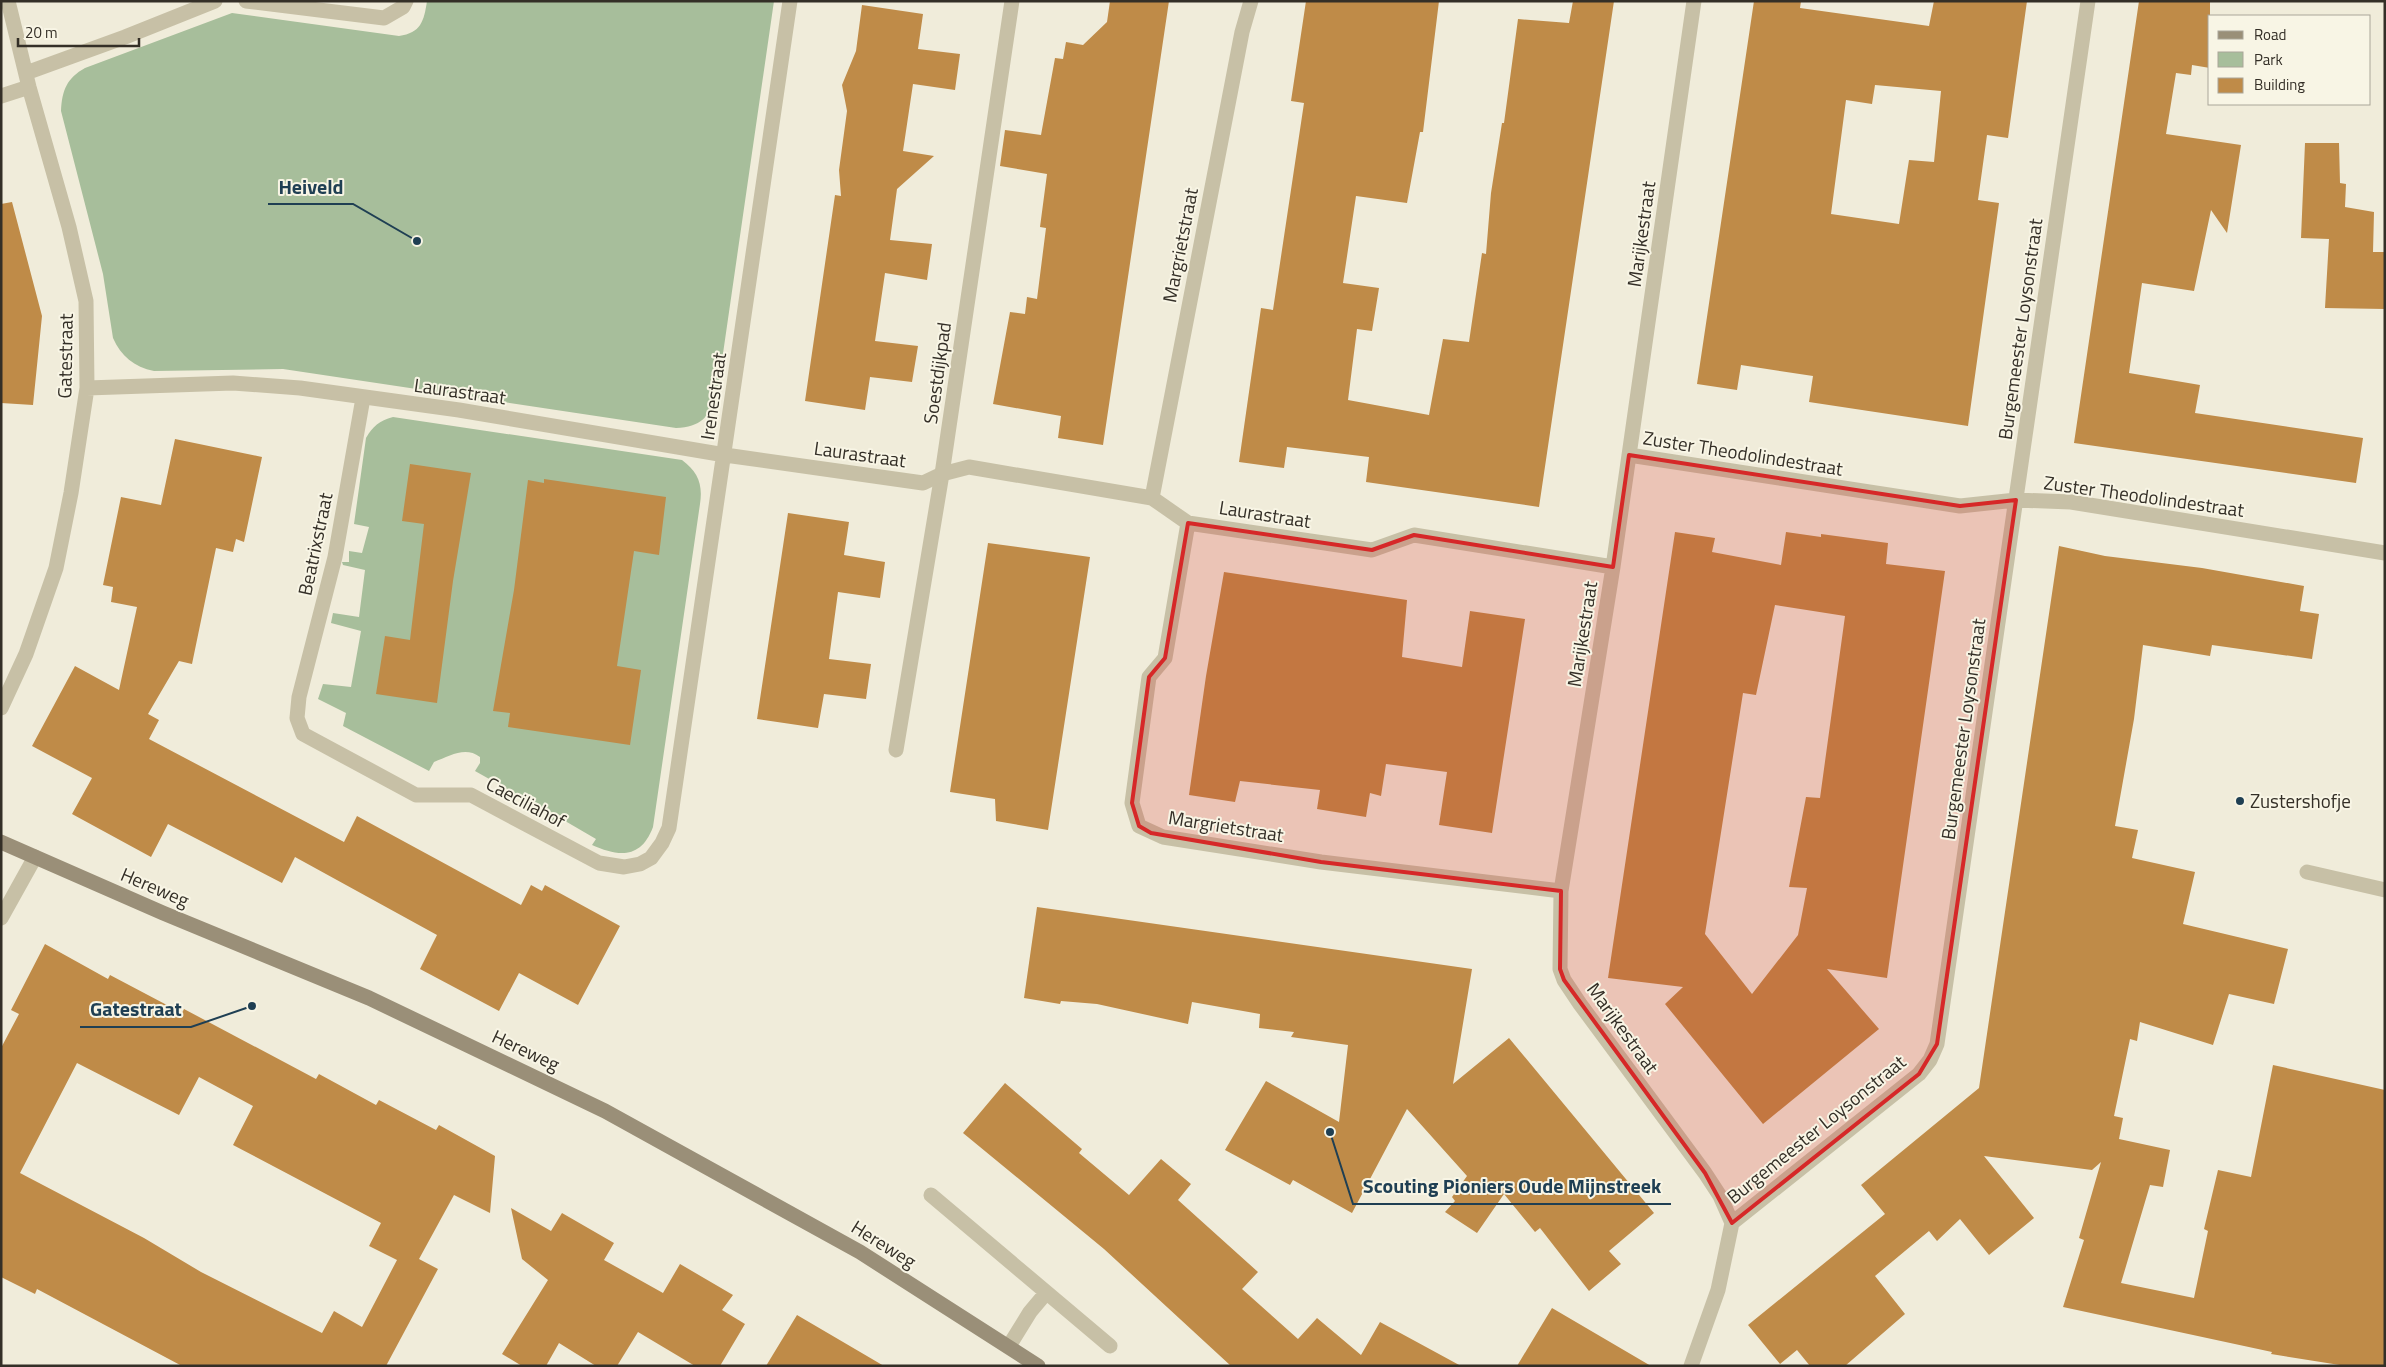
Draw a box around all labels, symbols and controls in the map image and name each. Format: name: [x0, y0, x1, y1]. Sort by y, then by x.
scale bar: [18, 15, 139, 47]
legend: [2208, 15, 2371, 105]
text: 20 m: [25, 21, 58, 44]
text: Road: [2254, 23, 2286, 46]
text: Park: [2254, 48, 2283, 71]
text: Building: [2254, 73, 2305, 96]
callout: Heiveld: [268, 169, 353, 204]
text: Heiveld: [278, 171, 344, 202]
street label: Marijkestraat: [1619, 179, 1662, 289]
street label: Margrietstraat: [1154, 185, 1205, 305]
street label: Burgemeester Loysonstraat: [1990, 216, 2049, 442]
street label: Gatestraat: [49, 313, 80, 399]
street label: Soestdijkpad: [915, 320, 958, 426]
street label: Irenestraat: [692, 350, 733, 442]
street label: Laurastraat: [412, 370, 508, 411]
street label: Zuster Theodolindestraat: [1641, 422, 1845, 483]
street label: Laurastraat: [812, 433, 908, 474]
street label: Zuster Theodolindestraat: [2042, 467, 2246, 524]
street label: Beatrixstraat: [289, 489, 340, 598]
street label: Laurastraat: [1217, 492, 1313, 535]
street label: Marijkestraat: [1559, 579, 1604, 689]
street label: Burgemeester Loysonstraat: [1933, 616, 1992, 842]
street label: Caeciliahof: [481, 768, 572, 835]
place label: Zustershofje: [2250, 786, 2351, 815]
marker: Zustershofje: [2234, 795, 2246, 807]
street label: Margrietstraat: [1166, 802, 1286, 849]
street label: Hereweg: [116, 859, 194, 914]
street label: Marijkestraat: [1580, 976, 1667, 1080]
callout: Gatestraat: [80, 992, 191, 1027]
text: Gatestraat: [90, 993, 182, 1024]
street label: Hereweg: [487, 1021, 565, 1078]
street label: Burgemeester Loysonstraat: [1720, 1047, 1912, 1210]
callout: Scouting Pioniers Oude Mijnstreek: [1353, 1169, 1671, 1204]
text: Scouting Pioniers Oude Mijnstreek: [1363, 1170, 1662, 1201]
street label: Hereweg: [846, 1212, 923, 1275]

